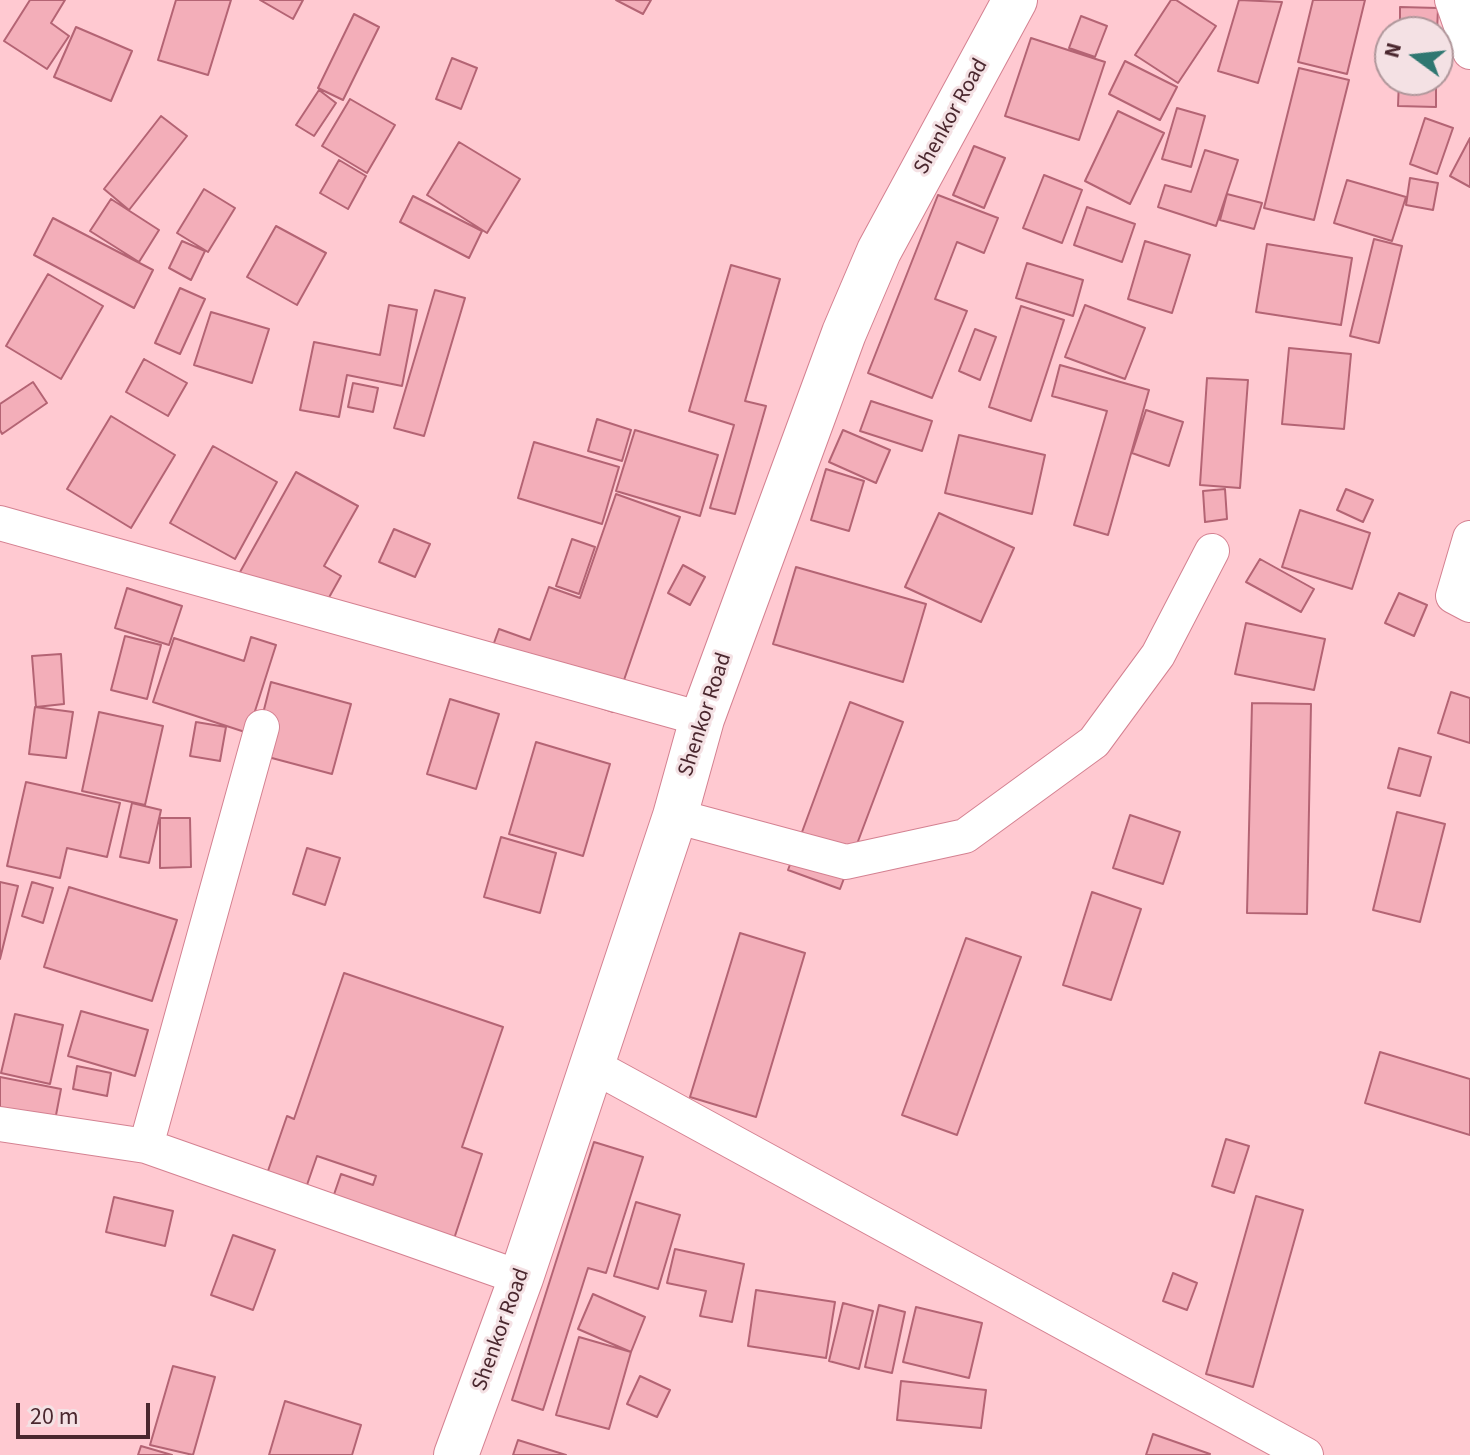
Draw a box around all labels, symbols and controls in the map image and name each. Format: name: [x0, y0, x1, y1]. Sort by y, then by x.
north arrow: [1374, 16, 1454, 96]
text: N: [1375, 39, 1410, 62]
street label: Shenkor Road: [909, 54, 995, 180]
street label: Shenkor Road: [674, 650, 738, 780]
street label: Shenkor Road: [468, 1265, 536, 1395]
scale bar: [20, 1387, 154, 1437]
text: 20 m: [30, 1399, 79, 1434]

